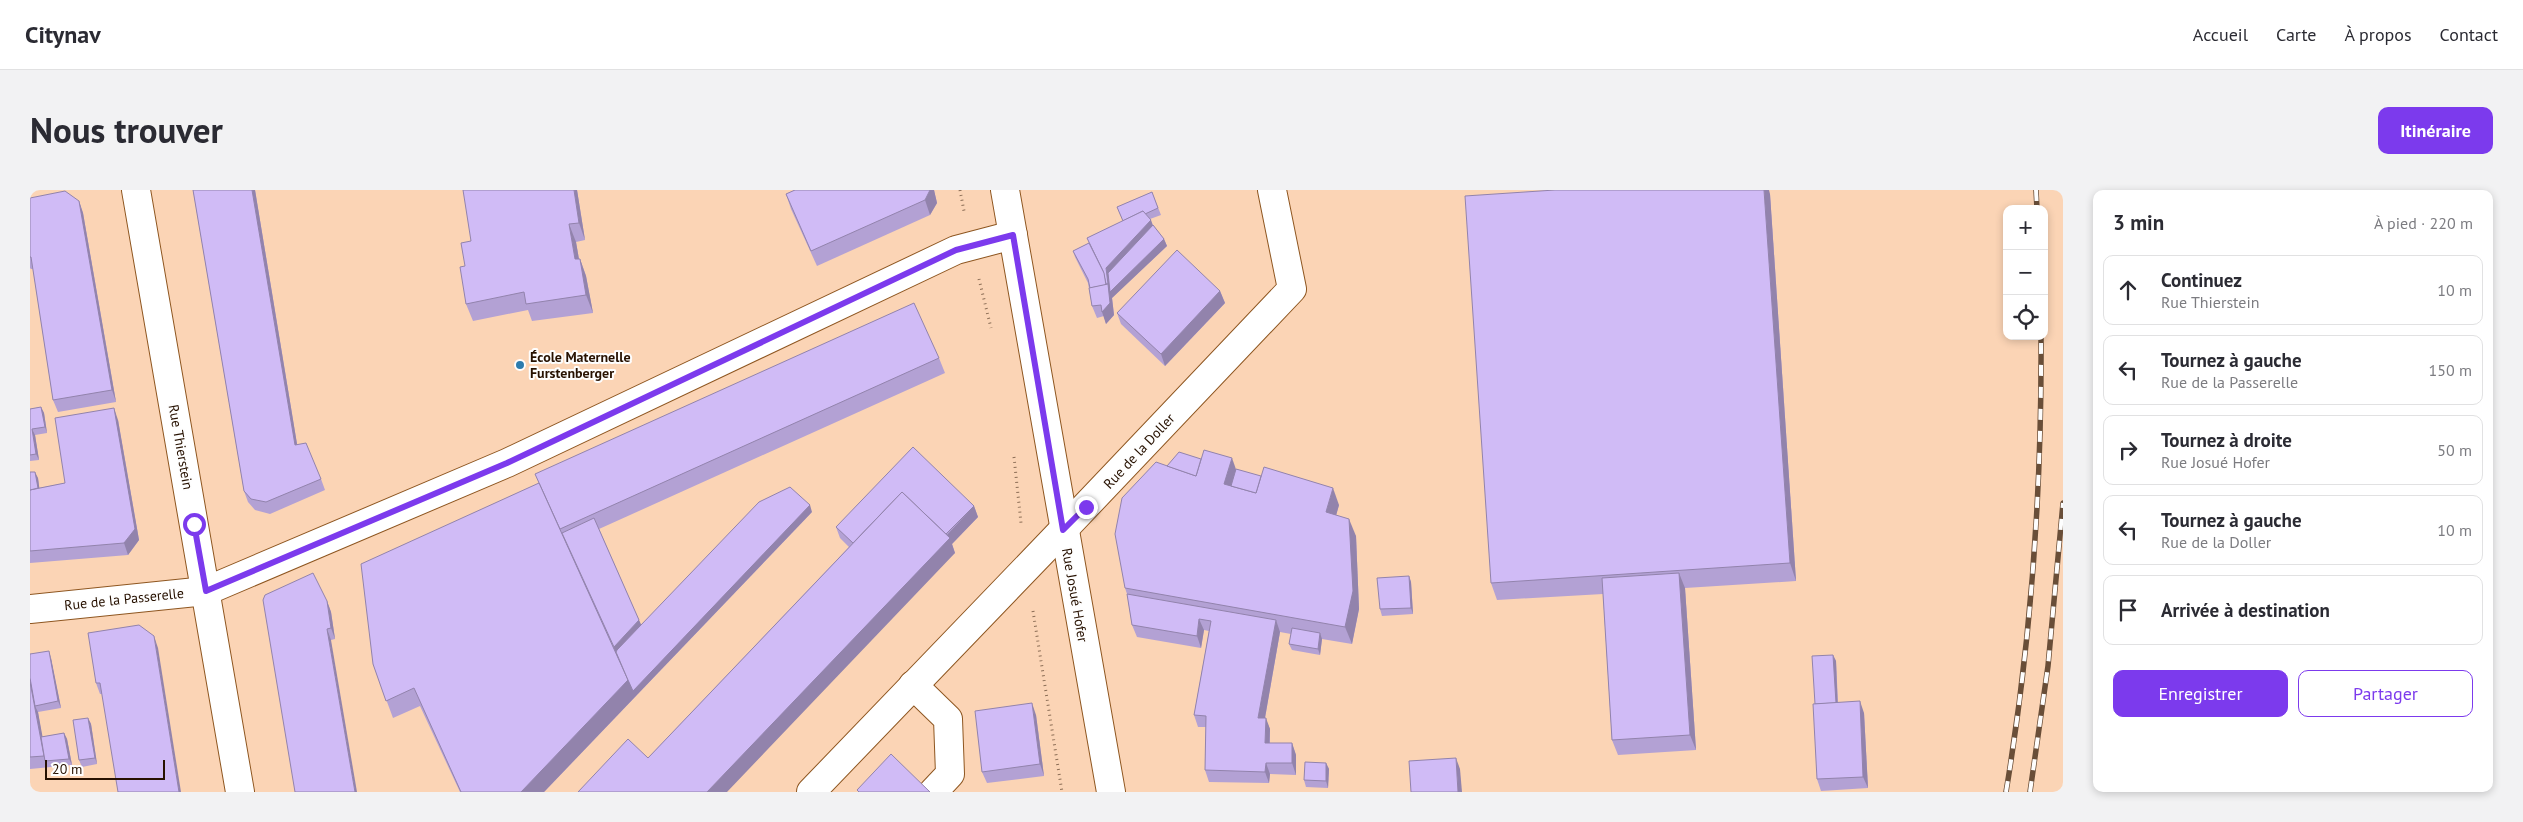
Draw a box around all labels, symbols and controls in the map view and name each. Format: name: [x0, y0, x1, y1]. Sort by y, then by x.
text: Citynav: [25, 19, 101, 50]
text: Accueil: [2193, 23, 2248, 46]
text: Carte: [2276, 23, 2317, 46]
text: À propos: [2345, 23, 2412, 46]
text: Contact: [2440, 23, 2498, 46]
text: Nous trouver: [30, 107, 223, 153]
button: Itinéraire: [2378, 107, 2493, 154]
map controls: [2003, 205, 2048, 340]
button: +: [2003, 205, 2048, 250]
text: 3 min: [2113, 209, 2164, 236]
text: À pied · 220 m: [2374, 213, 2473, 233]
button: −: [2003, 250, 2048, 295]
text: Continuez: [2161, 268, 2242, 292]
icon: ahead: [2114, 276, 2142, 304]
text: 10 m: [2437, 280, 2472, 300]
text: Rue Thierstein: [2161, 292, 2260, 312]
button: locate: [2003, 295, 2048, 340]
place label: École Maternelle Furstenberger: [530, 348, 631, 382]
text: Tournez à gauche: [2161, 348, 2302, 372]
icon: left: [2114, 356, 2142, 384]
marker: École Maternelle Furstenberger: [514, 359, 526, 371]
text: 150 m: [2429, 360, 2472, 380]
text: Rue de la Passerelle: [2161, 372, 2298, 392]
street label: Rue Thierstein: [165, 403, 197, 491]
street label: Rue de la Doller: [1100, 409, 1179, 492]
text: Tournez à droite: [2161, 428, 2292, 452]
icon: right: [2114, 436, 2142, 464]
text: 50 m: [2437, 440, 2472, 460]
text: Rue Josué Hofer: [2161, 452, 2270, 472]
route end: [1075, 496, 1098, 519]
text: Tournez à gauche: [2161, 508, 2302, 532]
route start: [183, 513, 206, 536]
icon: left: [2114, 516, 2142, 544]
text: 10 m: [2437, 520, 2472, 540]
text: Rue de la Doller: [2161, 532, 2271, 552]
street label: Rue Josué Hofer: [1058, 546, 1092, 644]
street label: Rue de la Passerelle: [63, 584, 185, 614]
icon: arrive: [2114, 596, 2142, 624]
text: Arrivée à destination: [2161, 598, 2330, 622]
button: Enregistrer: [2113, 670, 2288, 717]
button: Partager: [2298, 670, 2473, 717]
scale bar: [45, 757, 165, 780]
text: 20 m: [52, 760, 82, 778]

